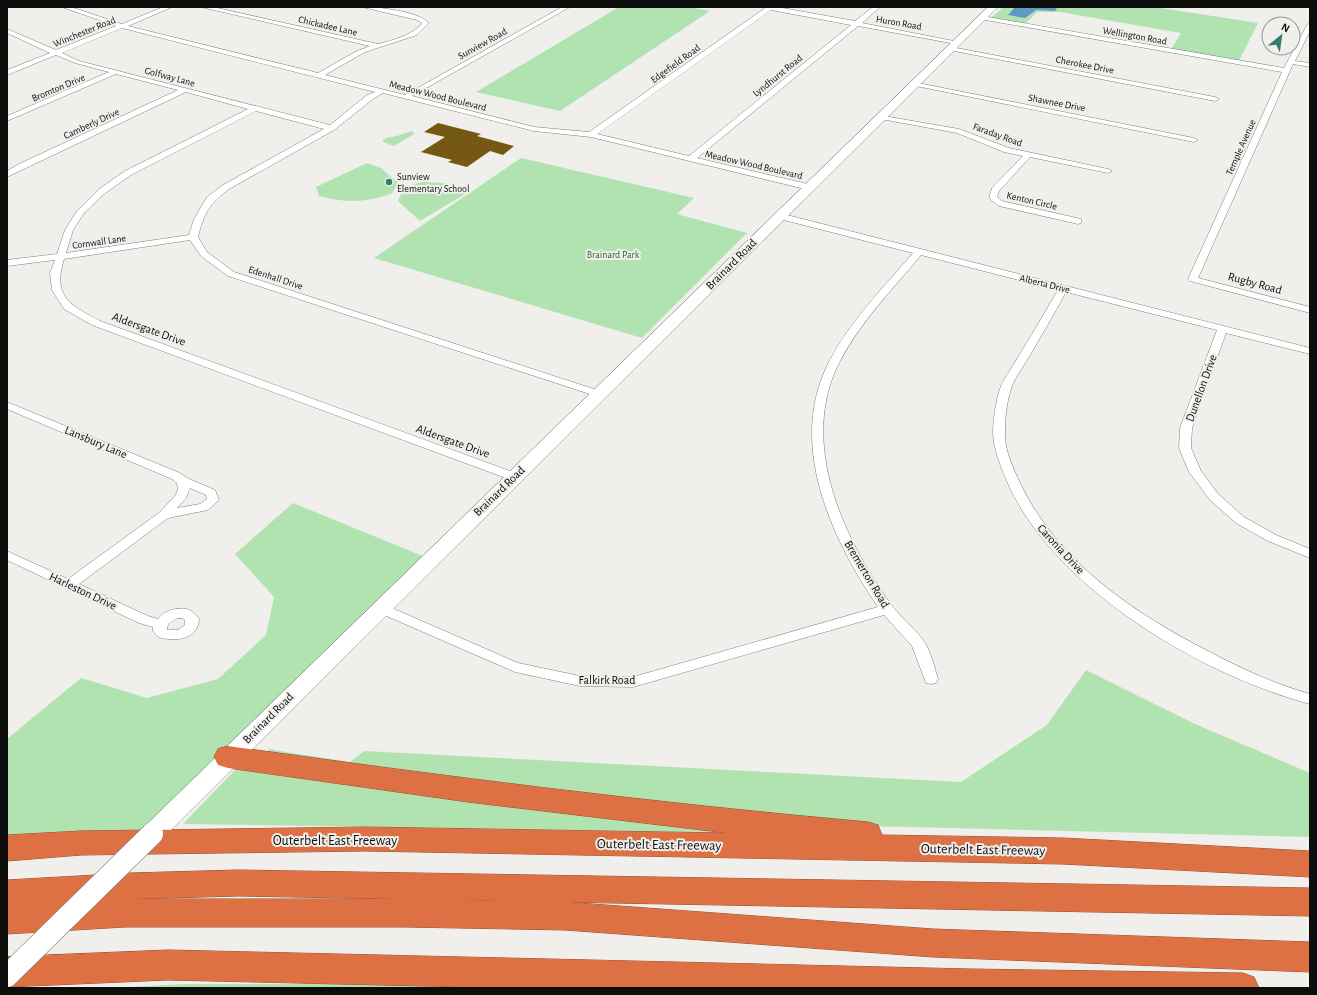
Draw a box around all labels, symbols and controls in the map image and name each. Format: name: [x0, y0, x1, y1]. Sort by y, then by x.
street label: Chickadee Lane: [297, 14, 359, 38]
street label: Huron Road: [875, 14, 923, 32]
street label: Winchester Road: [52, 15, 117, 49]
north arrow: [1261, 16, 1301, 56]
text: N: [1280, 21, 1292, 34]
street label: Wellington Road: [1102, 25, 1168, 47]
street label: Sunview Road: [456, 26, 509, 61]
street label: Edgefield Road: [649, 43, 702, 85]
street label: Lyndhurst Road: [751, 53, 804, 99]
street label: Cherokee Drive: [1055, 54, 1115, 76]
street label: Golfway Lane: [143, 65, 196, 89]
street label: Bromton Drive: [30, 72, 87, 104]
street label: Meadow Wood Boulevard: [388, 79, 487, 113]
street label: Shawnee Drive: [1027, 93, 1087, 113]
street label: Camberly Drive: [62, 107, 121, 141]
street label: Temple Avenue: [1224, 118, 1258, 177]
street label: Faraday Road: [972, 121, 1024, 148]
street label: Meadow Wood Boulevard: [704, 149, 803, 181]
place label: Sunview Elementary School: [397, 172, 470, 194]
marker: Sunview Elementary School: [384, 177, 394, 187]
street label: Kenton Circle: [1006, 190, 1058, 212]
street label: Cornwall Lane: [72, 233, 127, 251]
street label: Brainard Road: [703, 236, 759, 292]
park label: Brainard Park: [587, 250, 640, 260]
street label: Edenhall Drive: [247, 264, 305, 292]
street label: Rugby Road: [1226, 270, 1283, 297]
street label: Alberta Drive: [1019, 273, 1071, 295]
street label: Aldersgate Drive: [111, 310, 187, 348]
street label: Dunellon Drive: [1183, 353, 1219, 423]
street label: Aldersgate Drive: [415, 422, 491, 460]
street label: Lansbury Lane: [63, 423, 129, 461]
street label: Brainard Road: [471, 464, 527, 518]
street label: Caronia Drive: [1035, 522, 1087, 576]
street label: Bremerton Road: [842, 538, 892, 610]
street label: Harleston Drive: [47, 570, 119, 612]
street label: Falkirk Road: [579, 674, 635, 686]
street label: Brainard Road: [240, 690, 296, 746]
street label: Outerbelt East Freeway: [273, 834, 397, 848]
street label: Outerbelt East Freeway: [597, 837, 721, 853]
street label: Outerbelt East Freeway: [921, 842, 1045, 858]

